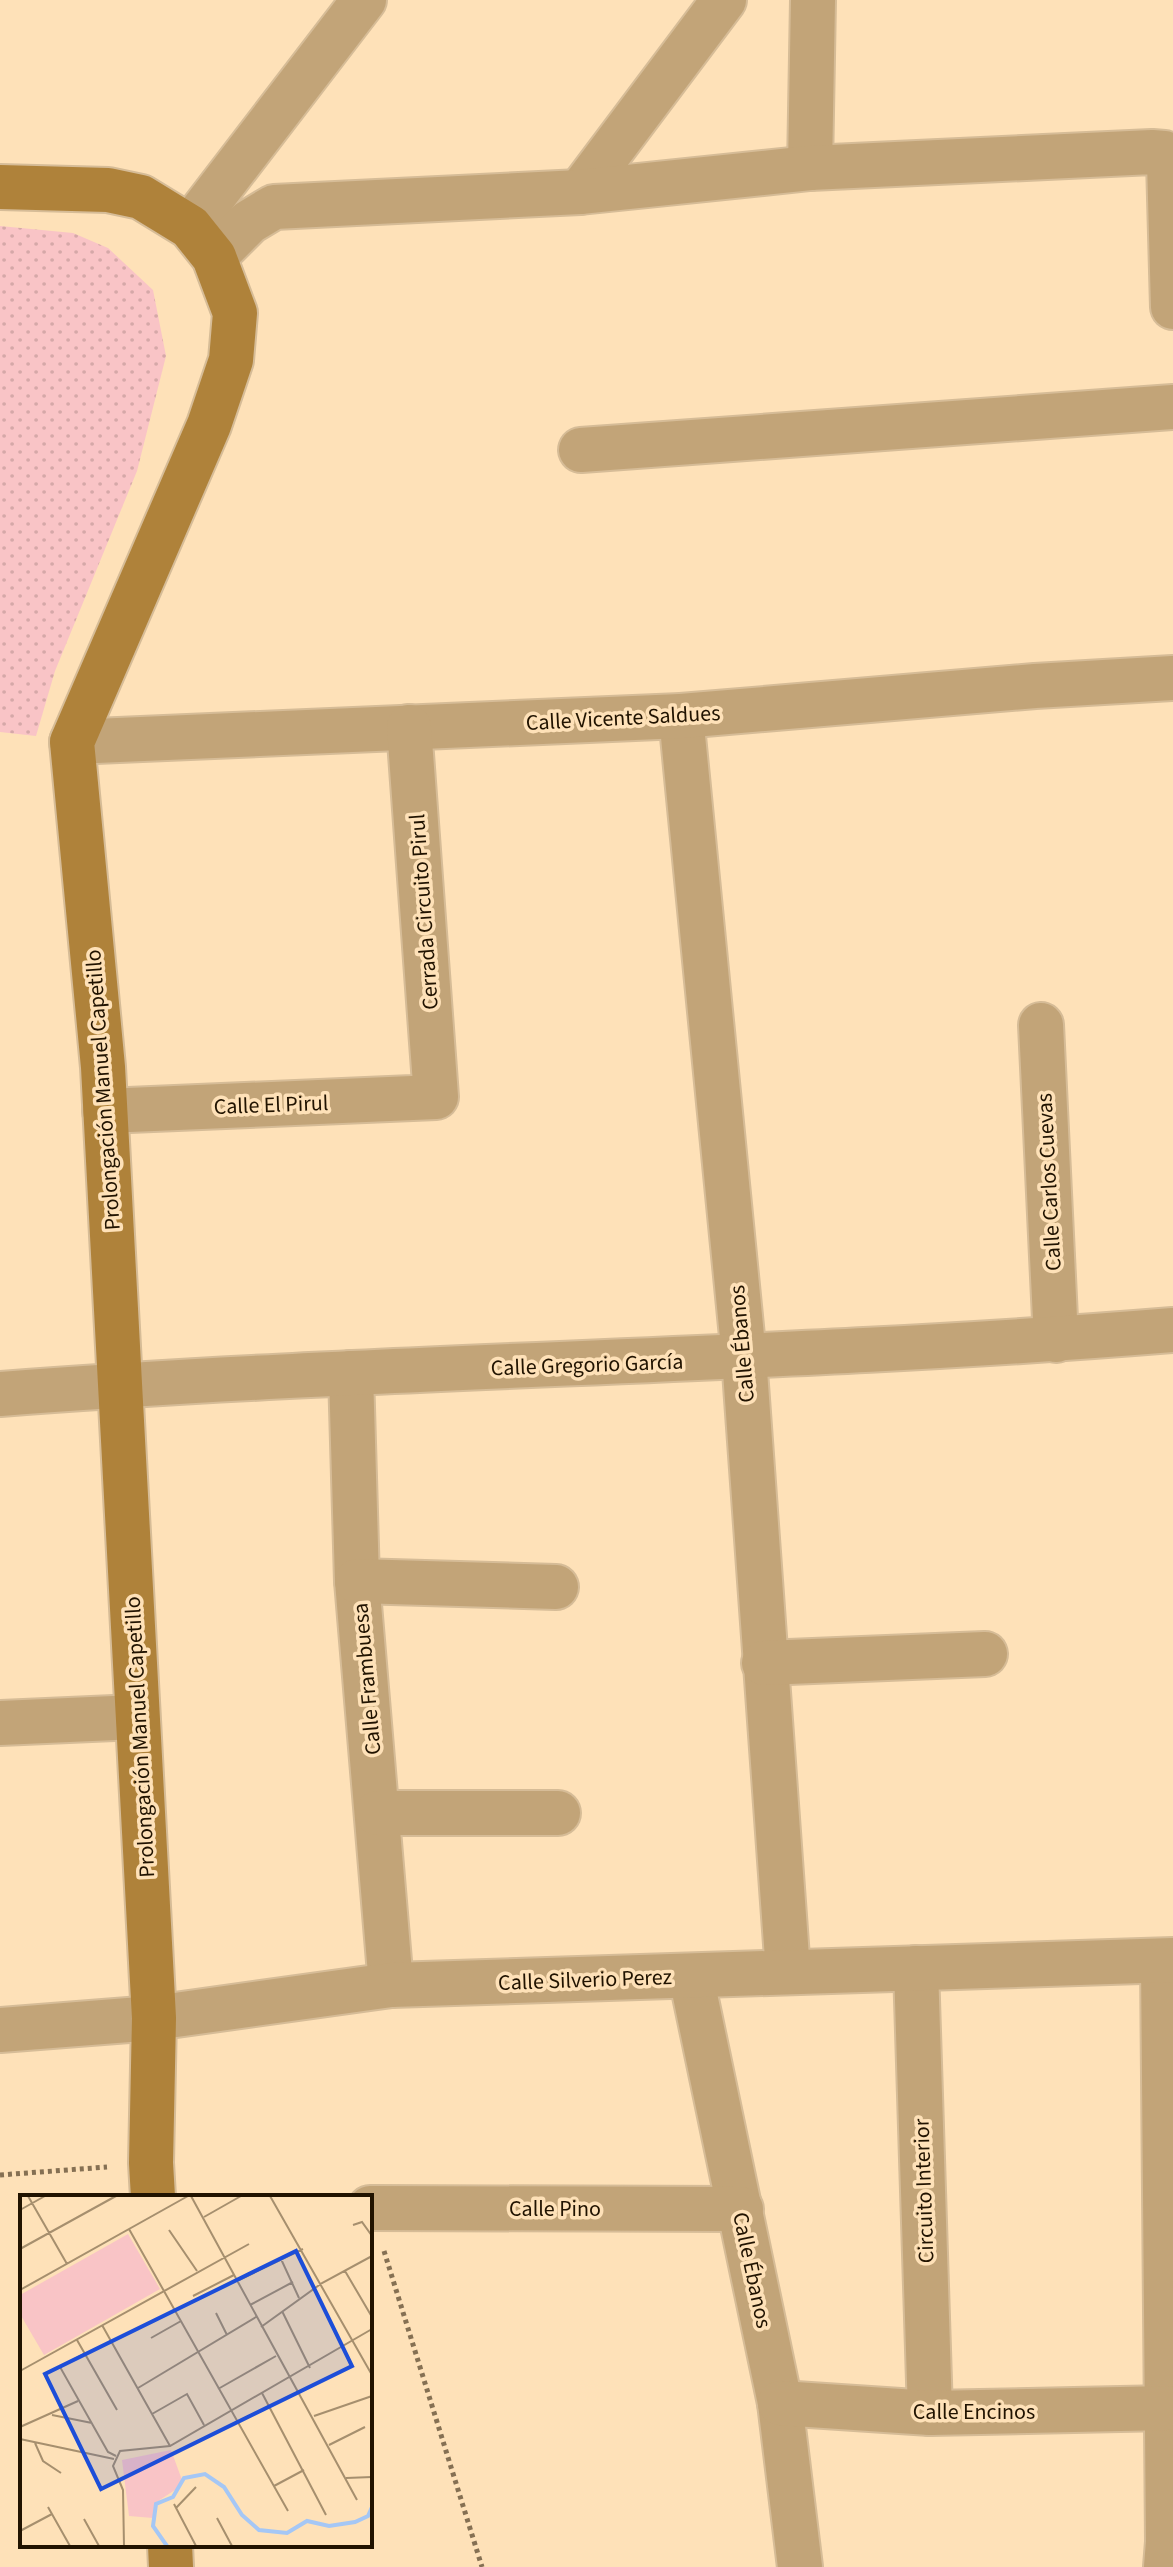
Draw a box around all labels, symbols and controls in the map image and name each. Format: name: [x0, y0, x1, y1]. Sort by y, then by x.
street label: Calle Vicente Saldues: [525, 697, 721, 739]
street label: Cerrada Circuito Pirul: [401, 813, 447, 1011]
street label: Prolongación Manuel Capetillo: [77, 948, 129, 1231]
street label: Calle El Pirul: [213, 1087, 329, 1123]
street label: Calle Carlos Cuevas: [1028, 1092, 1070, 1272]
street label: Calle Ébanos: [721, 1284, 763, 1404]
street label: Calle Gregorio García: [490, 1346, 684, 1384]
street label: Prolongación Manuel Capetillo: [117, 1596, 163, 1878]
street label: Calle Frambuesa: [344, 1602, 390, 1756]
street label: Calle Silverio Perez: [498, 1961, 673, 1999]
street label: Circuito Interior: [905, 2118, 943, 2264]
street label: Calle Pino: [509, 2193, 601, 2225]
inset map: [20, 2195, 372, 2547]
street label: Calle Ébanos: [724, 2209, 780, 2331]
street label: Calle Encinos: [913, 2396, 1035, 2428]

